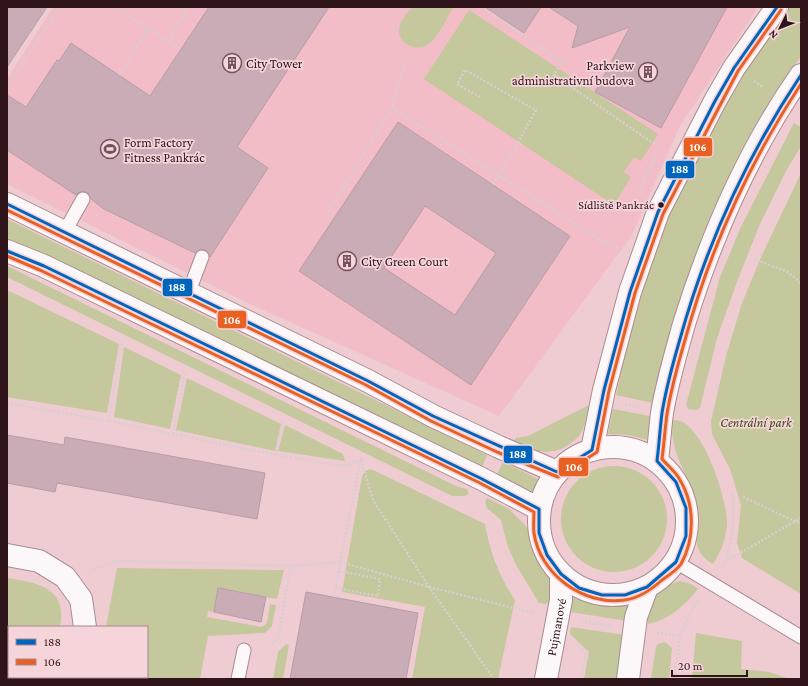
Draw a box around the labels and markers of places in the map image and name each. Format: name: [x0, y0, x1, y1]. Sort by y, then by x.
building icon: City Tower: [221, 52, 243, 74]
place label: City Tower: [246, 56, 303, 71]
place label: Parkview administrativní budova: [512, 58, 634, 88]
building icon: Parkview administrativní budova: [637, 61, 659, 83]
place label: Form Factory Fitness Pankrác: [124, 135, 205, 165]
sports icon: Form Factory Fitness Pankrác: [99, 138, 121, 160]
place label: Sídliště Pankrác: [578, 198, 654, 212]
marker: Sídliště Pankrác: [656, 200, 666, 210]
building icon: City Green Court: [336, 250, 358, 272]
place label: City Green Court: [361, 254, 449, 269]

